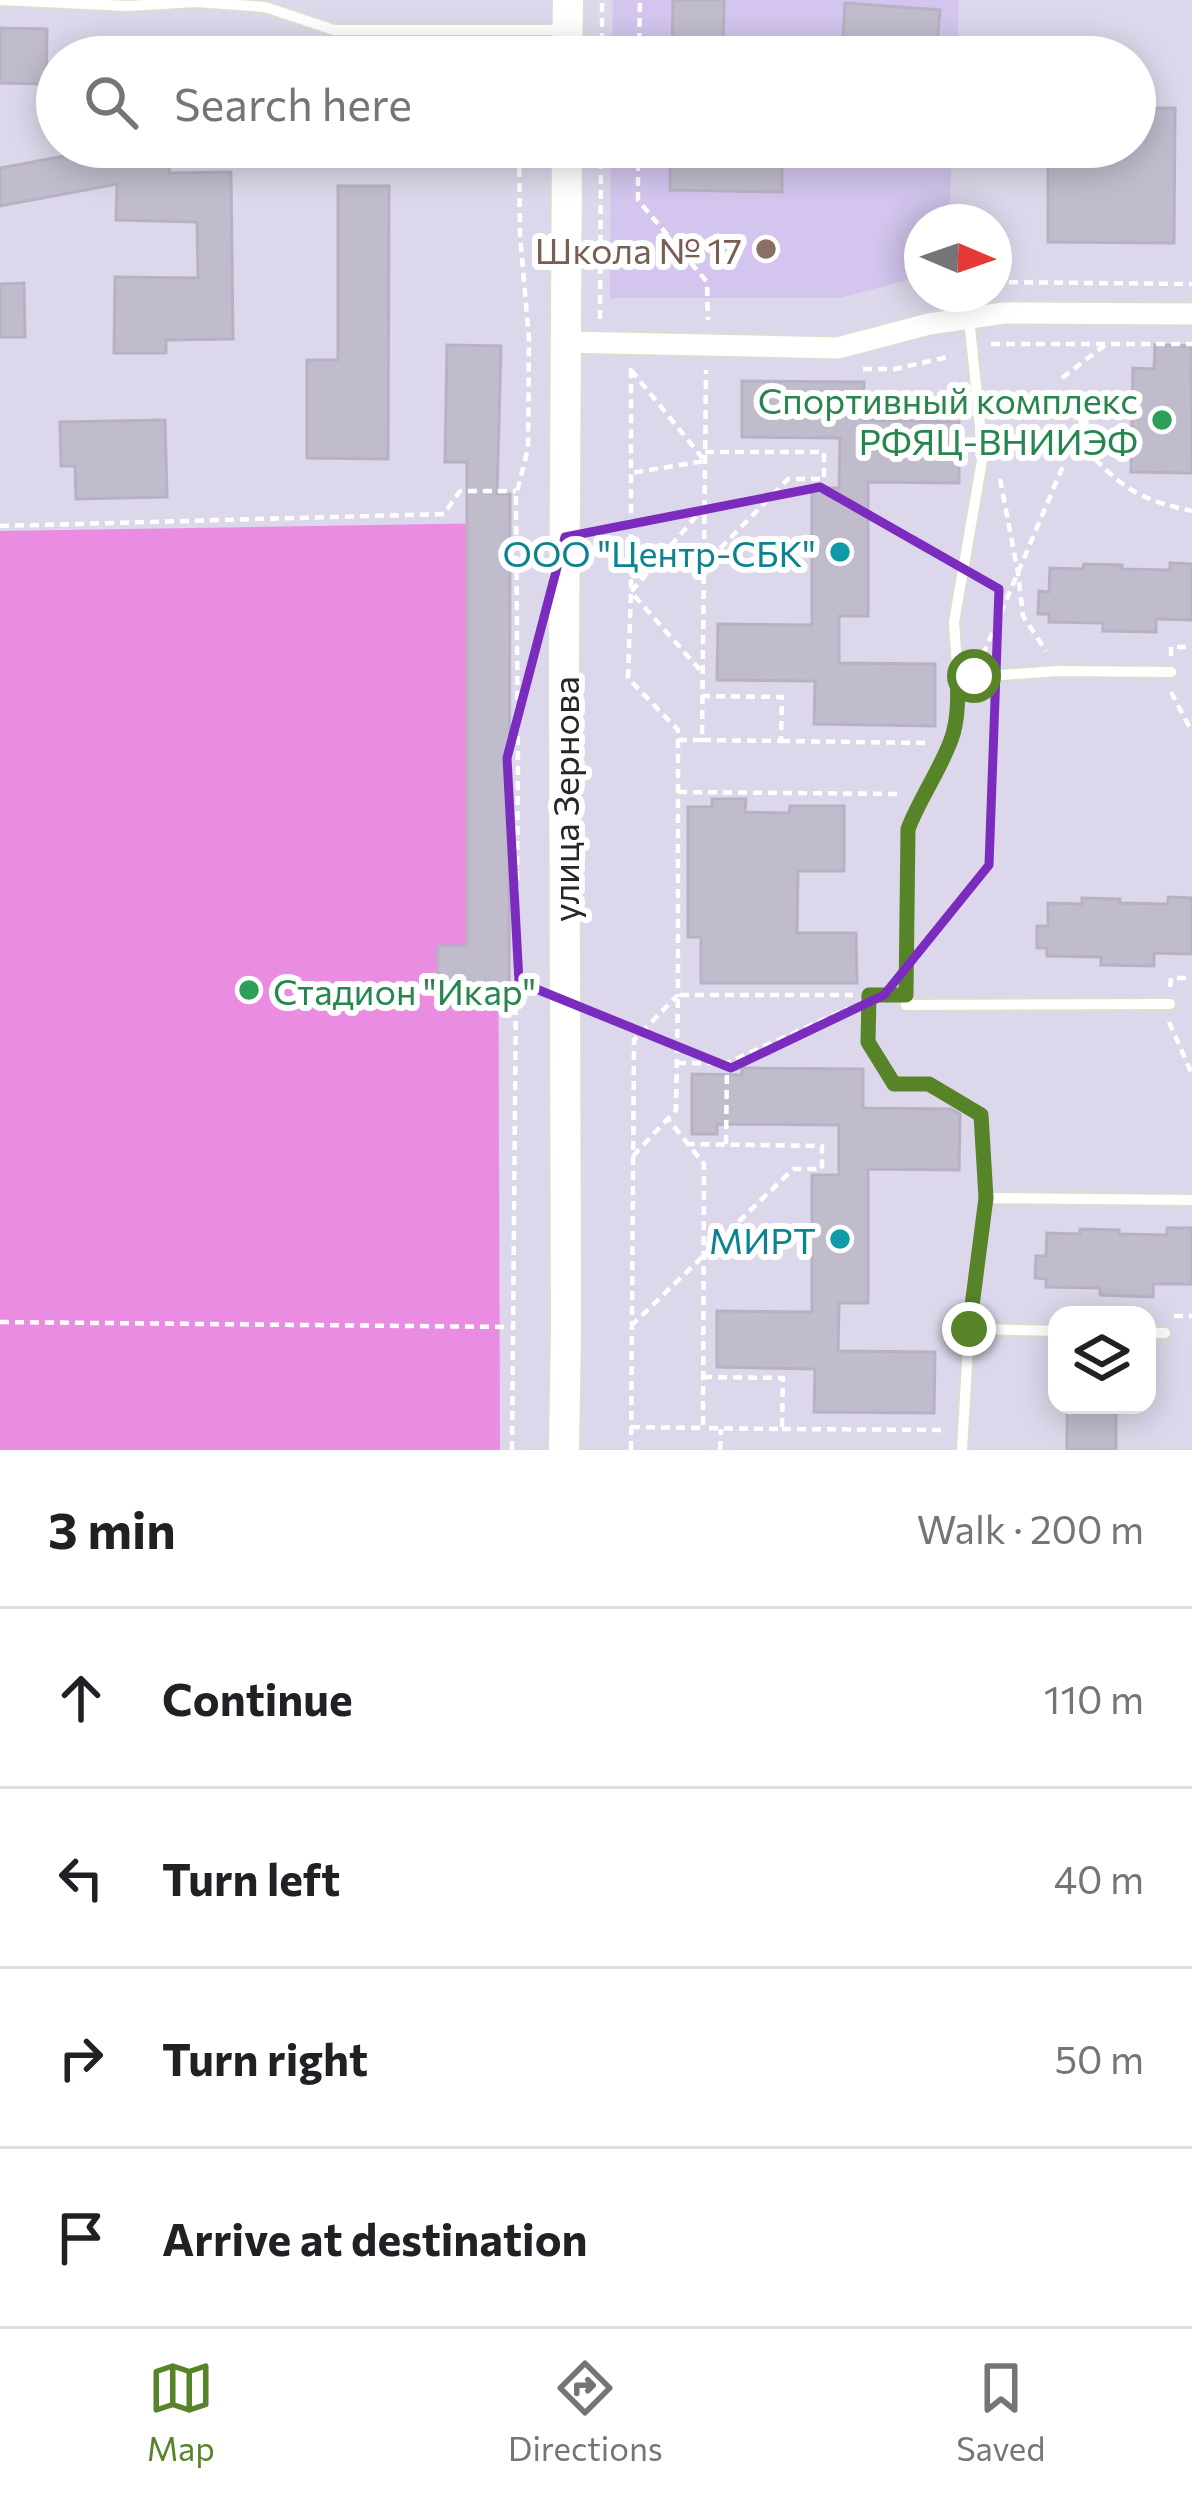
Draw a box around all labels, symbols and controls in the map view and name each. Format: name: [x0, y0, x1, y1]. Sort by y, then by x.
search box: [36, 36, 1156, 168]
icon: search: [78, 69, 144, 135]
text: Search here: [174, 75, 412, 130]
north arrow: [904, 204, 1012, 312]
place label: Школа № 17: [535, 227, 742, 271]
marker: Школа № 17: [753, 236, 779, 262]
place label: Спортивный комплекс РФЯЦ-ВНИИЭФ: [758, 377, 1138, 462]
marker: Спортивный комплекс РФЯЦ-ВНИИЭФ: [1149, 407, 1175, 433]
place label: ООО "Центр-СБК": [503, 530, 816, 574]
marker: ООО "Центр-СБК": [827, 539, 853, 565]
route start: [947, 649, 1001, 703]
street label: улица Зернова: [542, 676, 586, 922]
place label: Стадион "Икар": [273, 968, 536, 1012]
marker: Стадион "Икар": [236, 977, 262, 1003]
place label: МИРТ: [709, 1217, 816, 1261]
marker: МИРТ: [827, 1226, 853, 1252]
route end: [942, 1302, 996, 1356]
map controls: [1048, 1306, 1156, 1414]
button: layers: [1048, 1306, 1156, 1414]
text: 3 min: [48, 1497, 176, 1560]
text: Walk · 200 m: [917, 1504, 1144, 1552]
icon: ahead: [48, 1665, 114, 1731]
text: Continue: [162, 1670, 353, 1725]
text: 110 m: [1044, 1674, 1144, 1722]
icon: left: [48, 1845, 114, 1911]
text: Turn left: [162, 1850, 340, 1905]
text: 40 m: [1054, 1854, 1144, 1902]
icon: right: [48, 2025, 114, 2091]
text: Turn right: [162, 2030, 368, 2085]
text: 50 m: [1055, 2034, 1144, 2082]
icon: arrive: [48, 2205, 114, 2271]
text: Arrive at destination: [162, 2210, 588, 2265]
tab: Map: [147, 2355, 215, 2468]
tab: Directions: [508, 2355, 663, 2468]
tab: Saved: [956, 2355, 1045, 2468]

